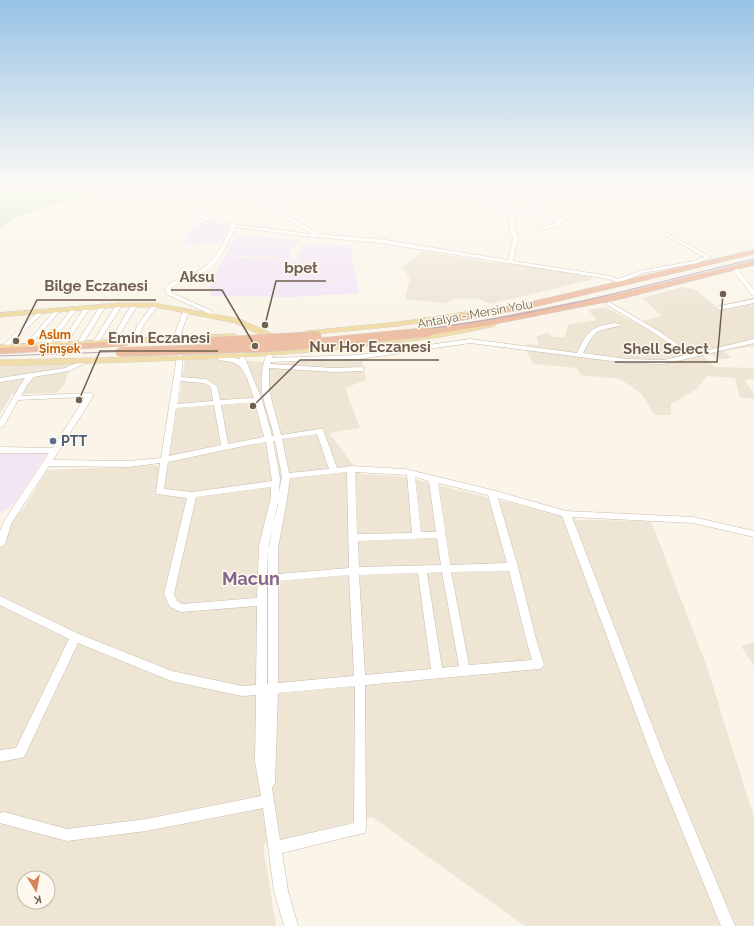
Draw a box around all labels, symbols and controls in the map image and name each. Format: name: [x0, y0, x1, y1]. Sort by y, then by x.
callout: bpet: [276, 254, 326, 281]
text: bpet: [284, 259, 318, 277]
callout: Aksu: [171, 263, 222, 290]
text: Aksu: [179, 268, 215, 286]
callout: Bilge Eczanesi: [37, 273, 156, 300]
text: Bilge Eczanesi: [44, 277, 148, 295]
street label: Antalya - Mersin Yolu: [416, 297, 534, 331]
callout: Emin Eczanesi: [100, 324, 218, 351]
place label: Aslım Şimşek: [39, 328, 81, 356]
text: Emin Eczanesi: [108, 329, 210, 347]
callout: Nur Hor Eczanesi: [300, 333, 439, 360]
callout: Shell Select: [615, 335, 717, 362]
marker: Aslım Şimşek: [26, 337, 36, 347]
text: Nur Hor Eczanesi: [309, 338, 431, 356]
text: Shell Select: [623, 340, 709, 358]
place label: PTT: [61, 433, 87, 449]
marker: PTT: [48, 436, 58, 446]
district label: Macun: [222, 568, 280, 589]
north arrow: [16, 870, 56, 910]
text: K: [32, 892, 43, 907]

